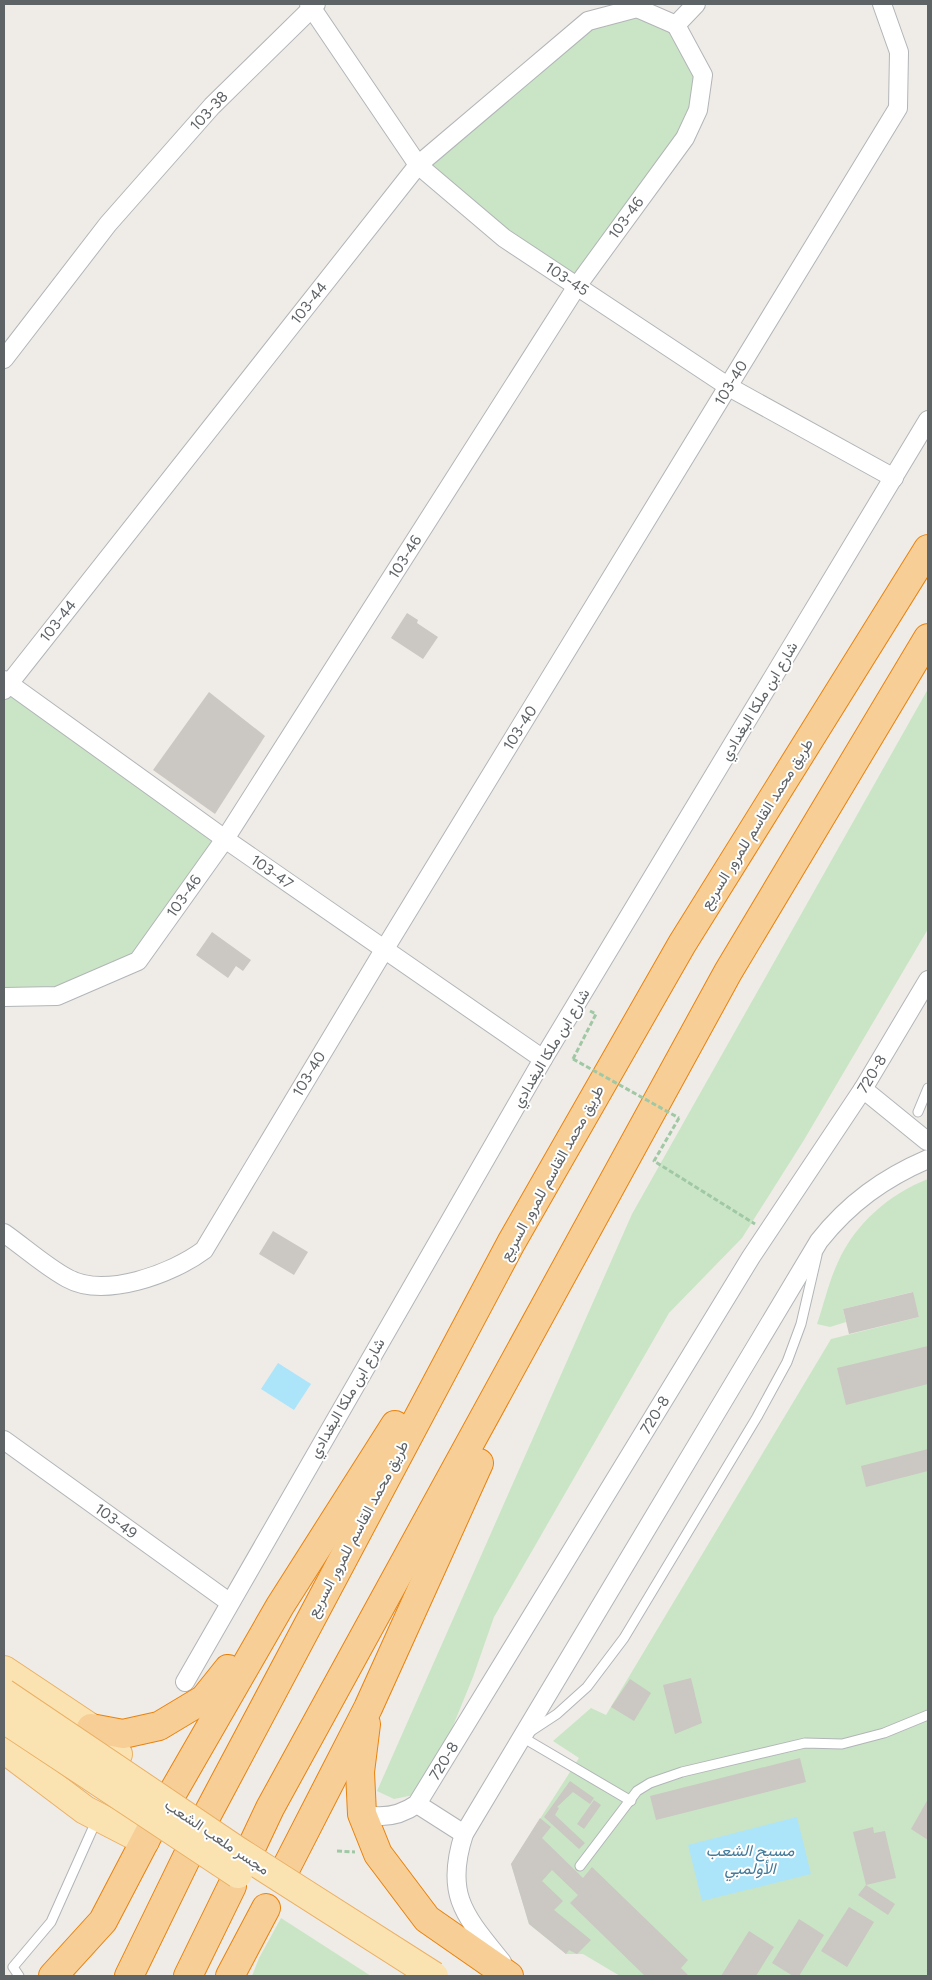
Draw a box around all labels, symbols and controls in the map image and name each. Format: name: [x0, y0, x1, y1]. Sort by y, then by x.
street label: 103-38: [186, 87, 232, 135]
street label: 103-46: [605, 193, 648, 243]
street label: 103-45: [542, 258, 592, 300]
street label: 103-44: [287, 278, 331, 328]
street label: 103-40: [711, 357, 751, 409]
street label: 103-46: [385, 531, 426, 582]
street label: 103-44: [36, 596, 80, 646]
street label: شارع ابن ملكا البغدادي: [716, 638, 805, 766]
street label: 103-40: [499, 702, 541, 754]
street label: طريق محمد القاسم للمرور السريع: [697, 735, 819, 914]
street label: 103-47: [247, 851, 297, 893]
street label: 103-46: [163, 871, 205, 921]
street label: شارع ابن ملكا البغدادي: [508, 985, 597, 1113]
street label: 103-40: [289, 1048, 329, 1100]
street label: 720-8: [854, 1052, 890, 1096]
street label: طريق محمد القاسم للمرور السريع: [496, 1082, 610, 1265]
street label: شارع ابن ملكا البغدادي: [305, 1335, 392, 1463]
street label: 720-8: [637, 1393, 673, 1437]
street label: طريق محمد القاسم للمرور السريع: [304, 1437, 414, 1621]
street label: 103-49: [91, 1500, 141, 1542]
street label: 720-8: [426, 1739, 462, 1783]
street label: مجسر ملعب الشعب: [161, 1795, 273, 1879]
water label: مسبح الشعب الأولمبي: [706, 1841, 795, 1882]

